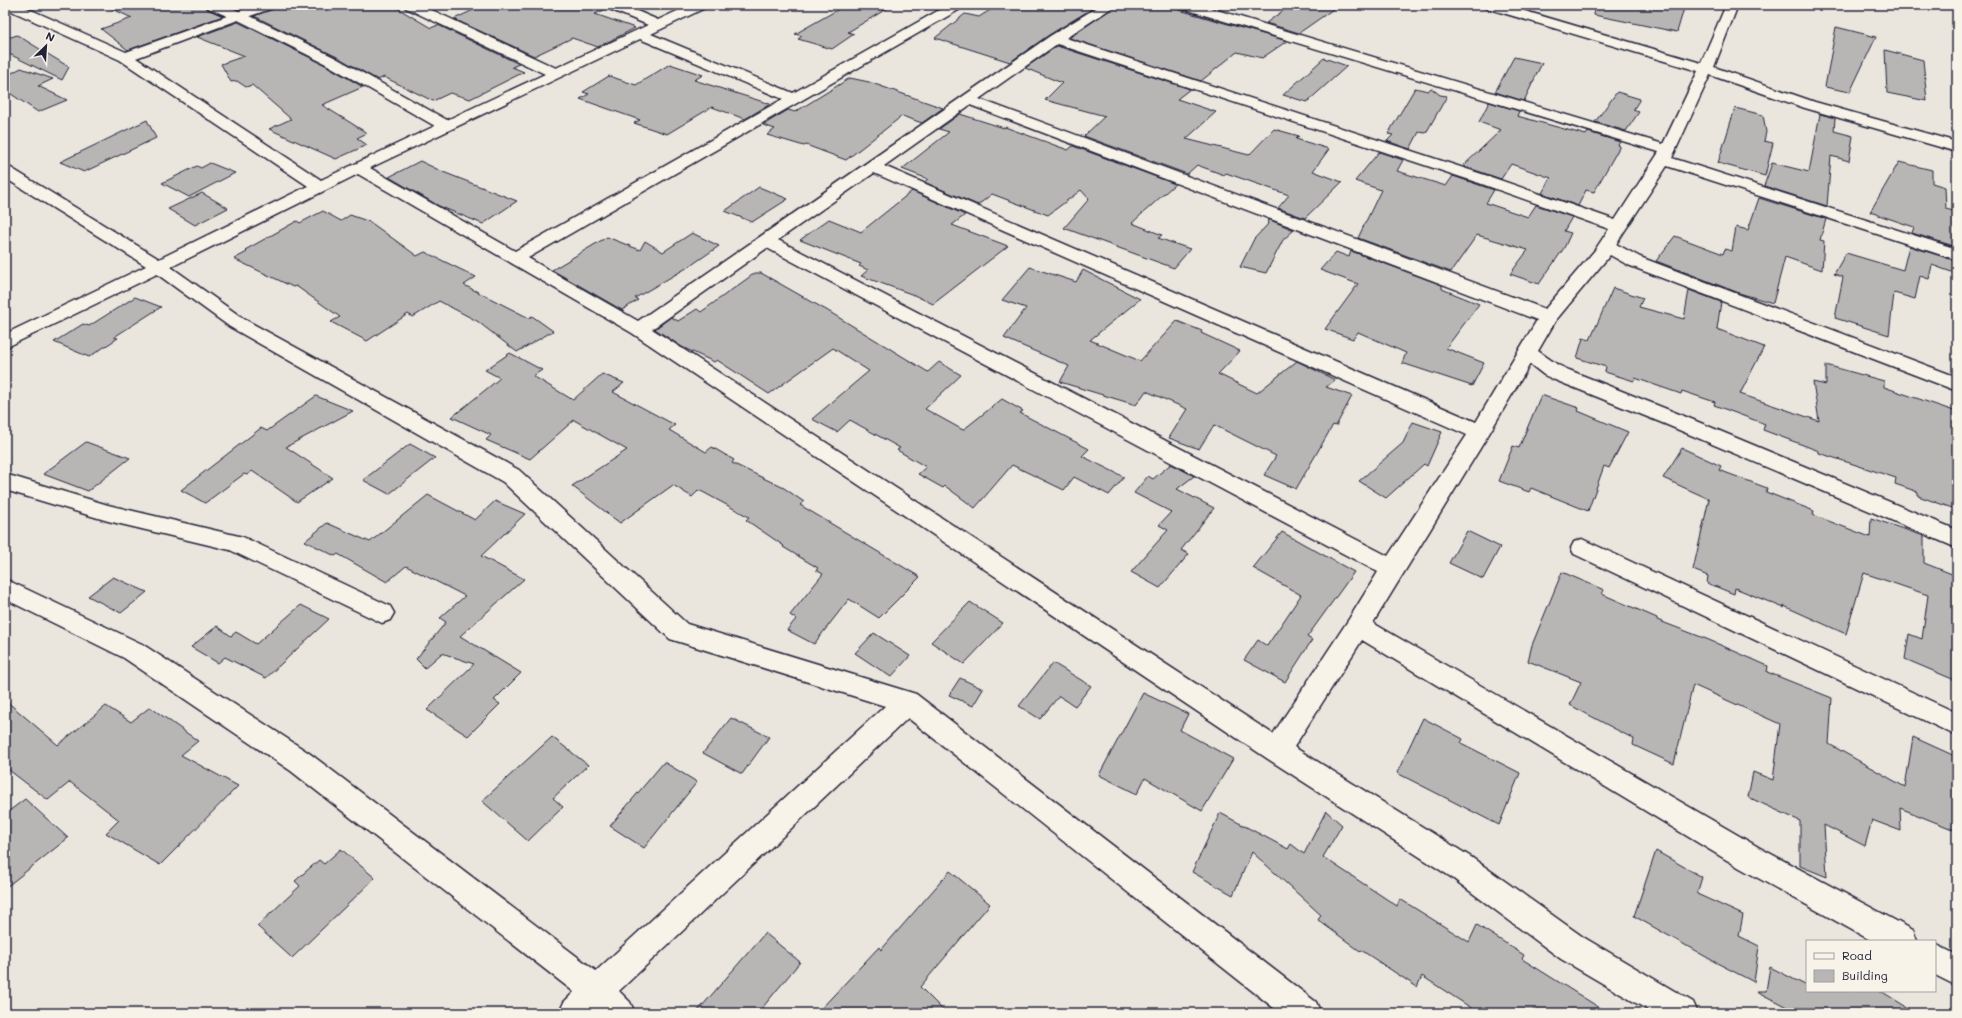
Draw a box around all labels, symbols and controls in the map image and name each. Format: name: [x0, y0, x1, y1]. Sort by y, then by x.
north arrow: [26, 26, 66, 66]
text: N: [43, 28, 57, 45]
legend: [1806, 940, 1936, 992]
text: Road: [1842, 947, 1872, 963]
text: Building: [1842, 967, 1888, 983]

